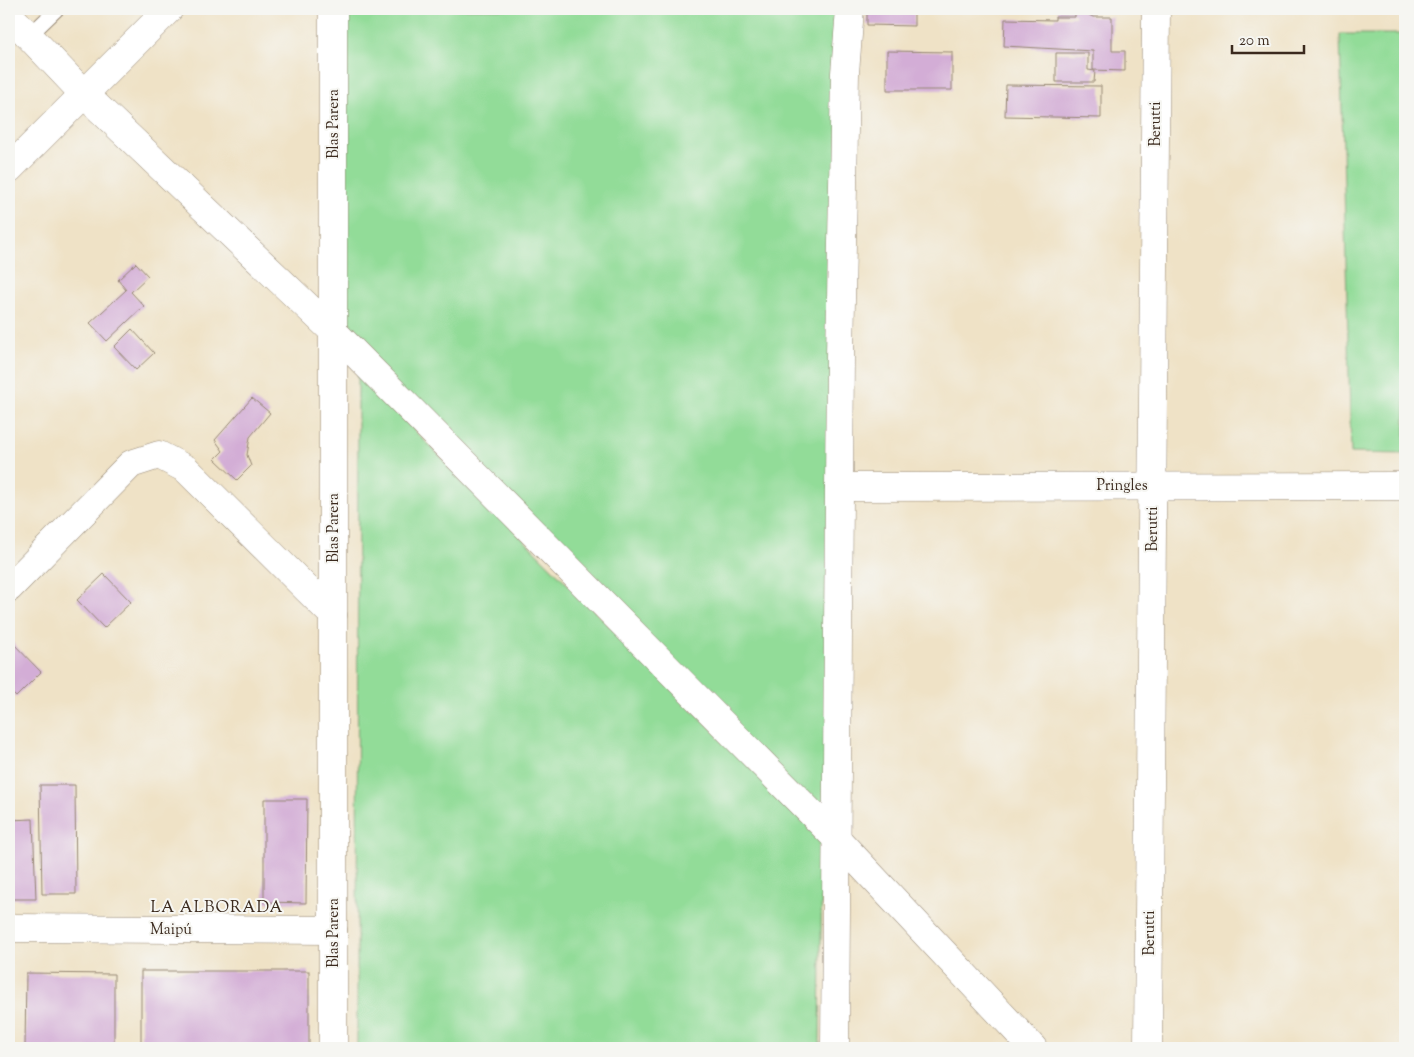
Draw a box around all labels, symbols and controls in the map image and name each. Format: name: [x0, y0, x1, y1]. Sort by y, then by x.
scale bar: [1232, 22, 1304, 54]
text: 20 m: [1239, 31, 1270, 52]
street label: Blas Parera: [324, 89, 345, 159]
street label: Berutti: [1146, 101, 1167, 147]
street label: Pringles: [1096, 476, 1148, 497]
street label: Blas Parera: [324, 493, 345, 563]
street label: Berutti: [1143, 506, 1164, 552]
district label: LA ALBORADA: [151, 897, 283, 920]
street label: Blas Parera: [324, 898, 345, 968]
street label: Berutti: [1140, 910, 1161, 956]
street label: Maipú: [150, 920, 192, 941]

